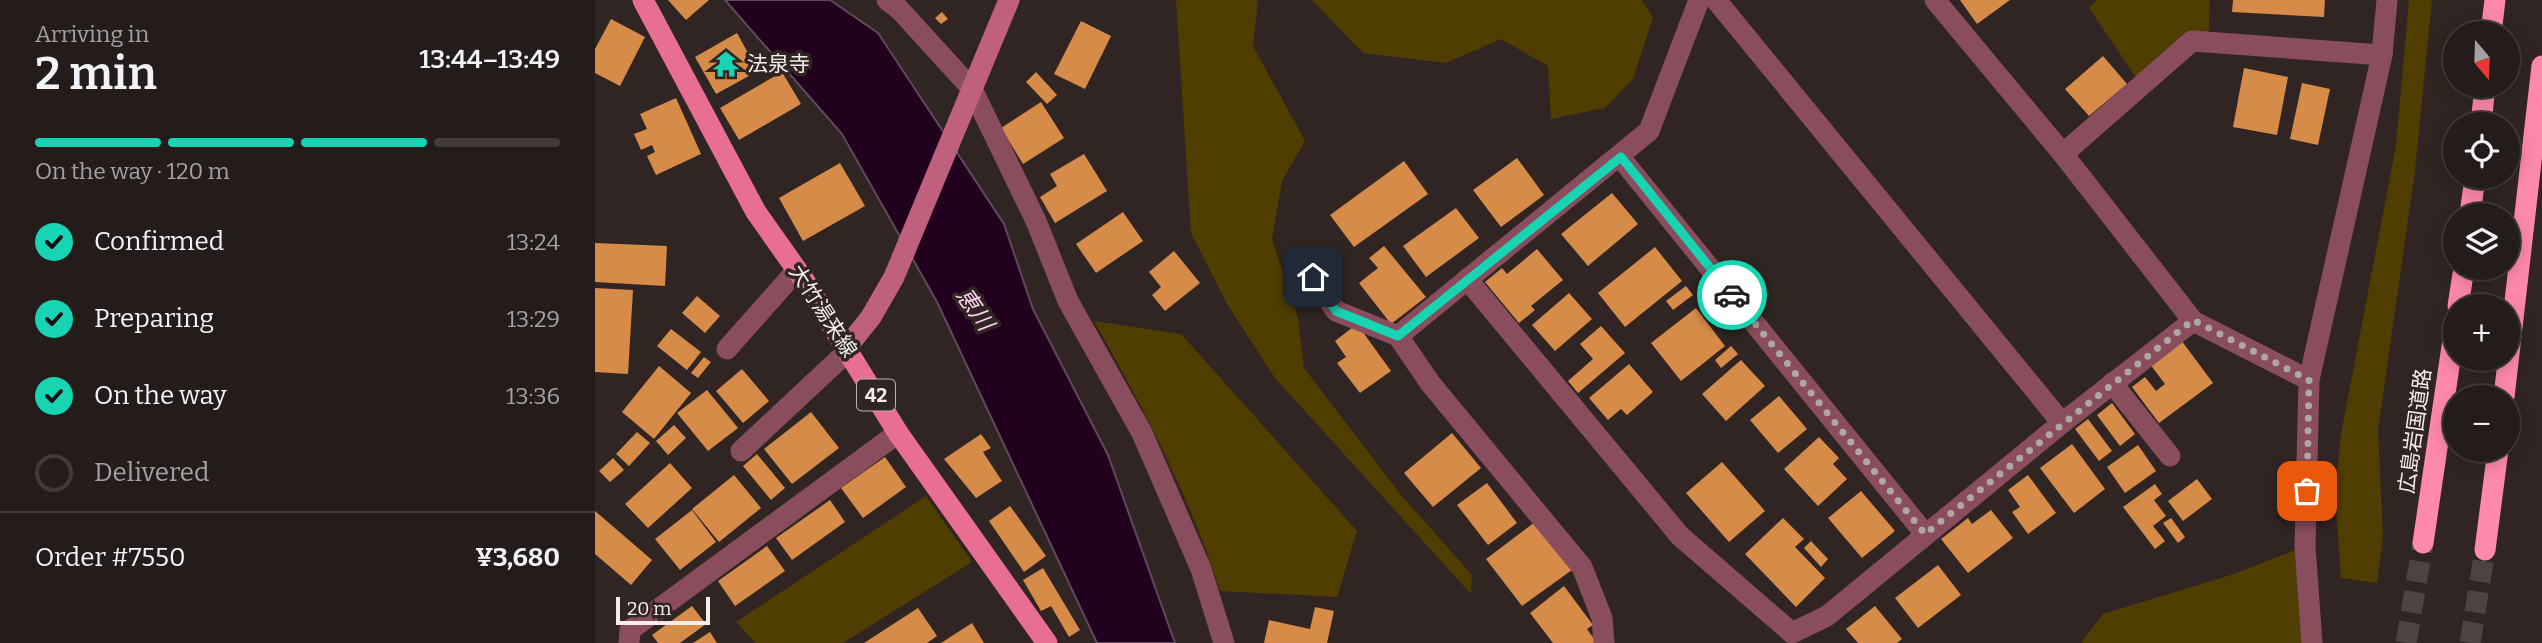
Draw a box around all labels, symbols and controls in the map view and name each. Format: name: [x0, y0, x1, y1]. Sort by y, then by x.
text: Arriving in: [35, 20, 149, 48]
north arrow: [2443, 21, 2520, 98]
map controls: [2443, 21, 2520, 462]
text: 13:44–13:49: [419, 44, 560, 75]
text: 2 min: [35, 46, 157, 101]
temple icon: 法泉寺: [711, 49, 741, 79]
place label: 法泉寺: [747, 51, 810, 77]
button: locate: [2443, 112, 2520, 189]
text: On the way · 120 m: [35, 157, 230, 185]
button: layers: [2443, 203, 2520, 280]
icon: check: [35, 223, 73, 261]
text: Confirmed: [94, 226, 224, 257]
text: 13:24: [507, 228, 560, 256]
pin: [1283, 247, 1343, 307]
icon: home: [1294, 258, 1332, 296]
street label: 大竹湯来線: [784, 260, 862, 362]
courier: [1697, 260, 1767, 330]
icon: car: [1713, 276, 1751, 314]
water label: 恵川: [950, 282, 1001, 338]
button: +: [2443, 294, 2520, 371]
icon: check: [35, 300, 73, 338]
text: Preparing: [94, 303, 214, 334]
text: 13:29: [507, 305, 560, 333]
street label: 広島岩国道路: [2393, 367, 2437, 495]
icon: check: [35, 377, 73, 415]
text: On the way: [94, 380, 227, 411]
road number: 42: [857, 380, 895, 410]
text: 13:36: [506, 382, 560, 410]
button: −: [2443, 385, 2520, 462]
text: Delivered: [94, 457, 209, 488]
pin: [2277, 461, 2337, 521]
icon: bag: [2288, 472, 2326, 510]
text: Order #7550: [35, 542, 186, 573]
text: ¥3,680: [475, 542, 560, 573]
scale bar: [616, 594, 711, 626]
text: 20 m: [627, 597, 671, 620]

